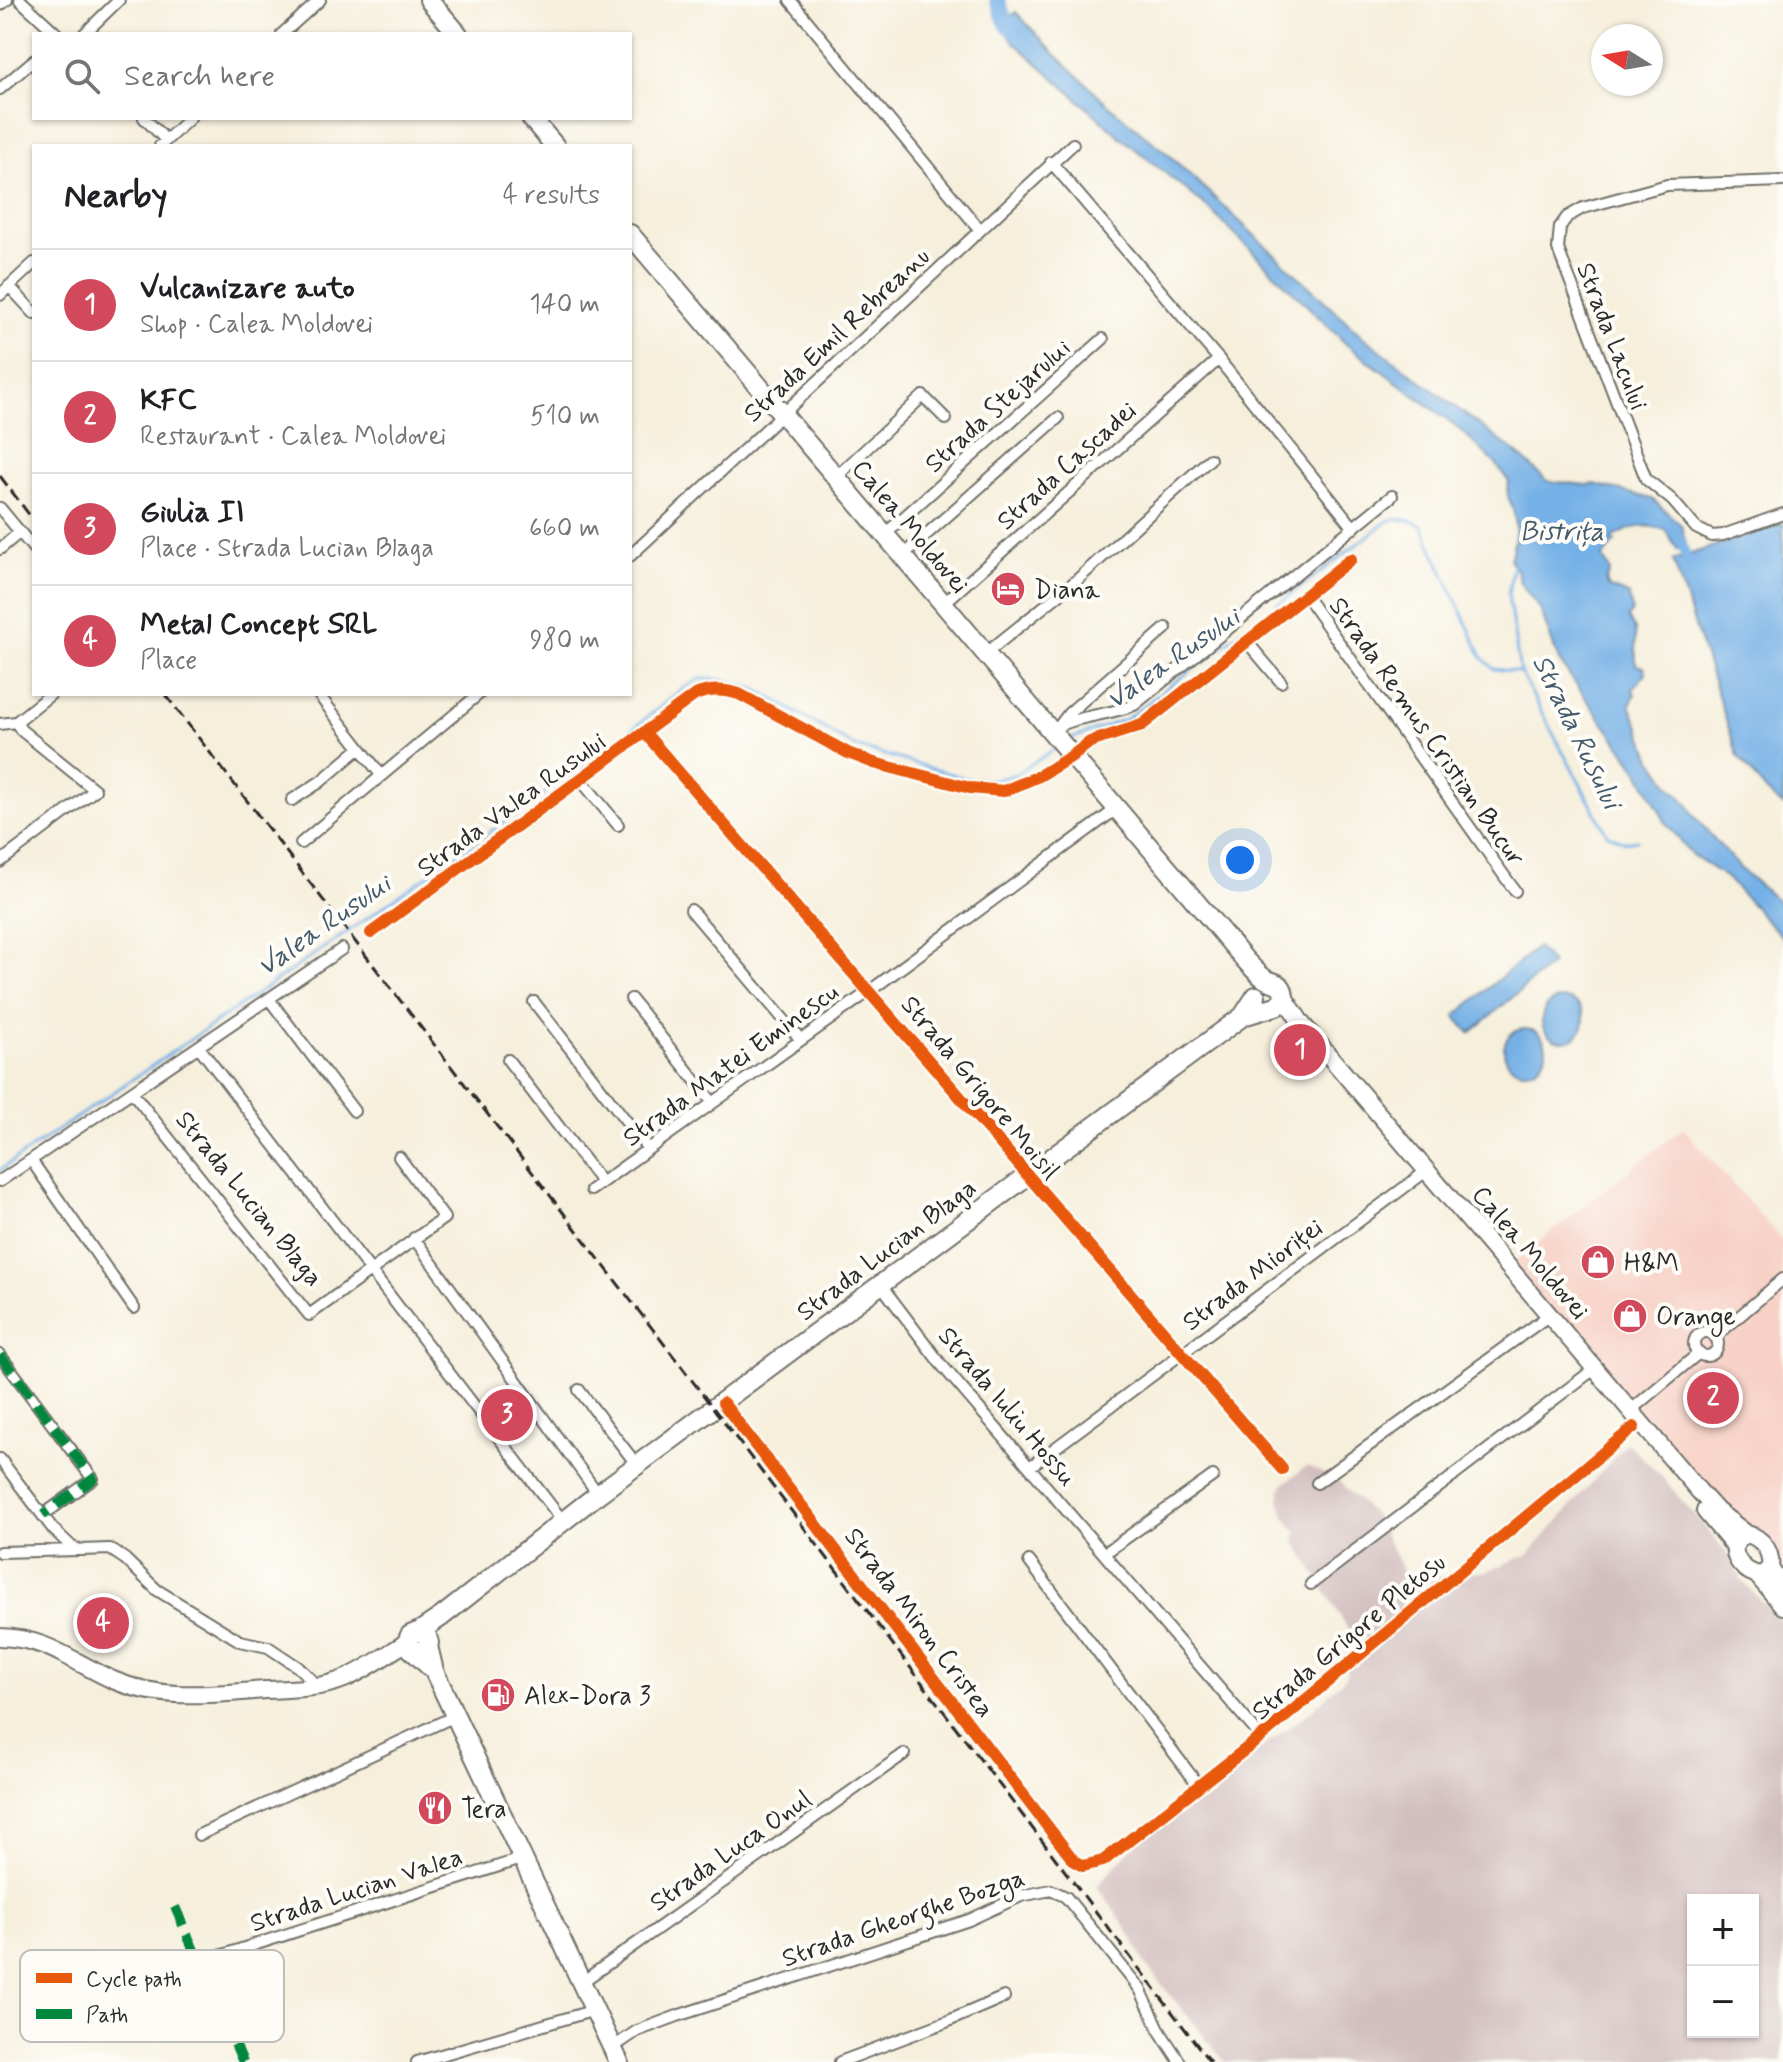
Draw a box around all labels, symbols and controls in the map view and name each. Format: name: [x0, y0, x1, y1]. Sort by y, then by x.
north arrow: [1591, 24, 1663, 96]
search box: [32, 32, 632, 120]
icon: search: [60, 54, 104, 98]
text: Search here: [124, 57, 275, 96]
text: Nearby: [64, 174, 168, 219]
text: 4 results: [503, 179, 600, 213]
street label: Strada Emil Rebreanu: [737, 240, 938, 431]
street label: Strada Lacului: [1567, 258, 1655, 415]
text: Vulcanizare auto: [140, 269, 355, 308]
text: 1: [84, 288, 96, 322]
text: 140 m: [529, 288, 600, 322]
text: Shop · Calea Moldovei: [140, 308, 373, 342]
street label: Strada Stejarului: [918, 332, 1079, 481]
text: KFC: [140, 381, 197, 420]
street label: Strada Cascadei: [990, 395, 1145, 538]
text: 2: [84, 400, 96, 434]
text: 510 m: [530, 400, 600, 434]
text: Restaurant · Calea Moldovei: [140, 420, 446, 454]
street label: Calea Moldovei: [843, 453, 976, 602]
text: Giulia II: [140, 493, 244, 532]
text: 3: [84, 512, 96, 546]
text: 660 m: [529, 512, 600, 546]
water label: Bistrița: [1520, 514, 1604, 551]
text: Place · Strada Lucian Blaga: [140, 532, 434, 566]
hotel icon: Diana: [989, 570, 1027, 608]
place label: Diana: [1034, 574, 1100, 608]
street label: Strada Remus Cristian Bucur: [1320, 591, 1532, 873]
water label: Valea Rusului: [1099, 598, 1250, 719]
text: Metal Concept SRL: [140, 605, 378, 644]
text: 4: [82, 624, 98, 658]
text: 980 m: [530, 624, 600, 658]
text: Place: [140, 644, 197, 678]
water label: Strada Rusului: [1522, 649, 1631, 819]
street label: Strada Valea Rusului: [411, 726, 613, 886]
your location: [1220, 840, 1260, 880]
water label: Valea Rusului: [250, 865, 401, 986]
street label: Strada Matei Eminescu: [617, 976, 846, 1155]
street label: Strada Grigore Moisil: [892, 989, 1067, 1187]
pin: 1: [1274, 1020, 1326, 1080]
street label: Strada Lucian Blaga: [167, 1104, 330, 1294]
street label: Strada Lucian Blaga: [790, 1172, 984, 1329]
street label: Calea Moldovei: [1463, 1179, 1596, 1328]
street label: Strada Mioriței: [1176, 1212, 1330, 1340]
shop icon: H&M: [1579, 1243, 1617, 1281]
place label: H&M: [1624, 1247, 1679, 1281]
shop icon: Orange: [1611, 1297, 1649, 1335]
place label: Orange: [1656, 1301, 1736, 1337]
street label: Strada Iuliu Hossu: [930, 1320, 1083, 1494]
pin: 2: [1687, 1368, 1739, 1428]
pin: 3: [481, 1385, 533, 1445]
street label: Strada Miron Cristea: [836, 1521, 1001, 1725]
street label: Strada Grigore Pletosu: [1245, 1546, 1453, 1729]
pin: 4: [77, 1593, 129, 1653]
fuel station icon: Alex-Dora 3: [479, 1676, 517, 1714]
place label: Alex-Dora 3: [524, 1680, 651, 1714]
street label: Strada Luca Onul: [643, 1783, 819, 1920]
restaurant icon: Tera: [416, 1789, 454, 1827]
place label: Tera: [461, 1793, 507, 1827]
street label: Strada Lucian Valea: [246, 1841, 467, 1941]
street label: Strada Gheorghe Bozga: [778, 1861, 1031, 1979]
map controls: [1687, 1894, 1759, 2038]
button: +: [1687, 1894, 1759, 1966]
legend: [20, 1950, 284, 2042]
text: Cycle path: [86, 1966, 182, 1994]
button: −: [1687, 1966, 1759, 2038]
text: Path: [86, 2002, 128, 2030]

